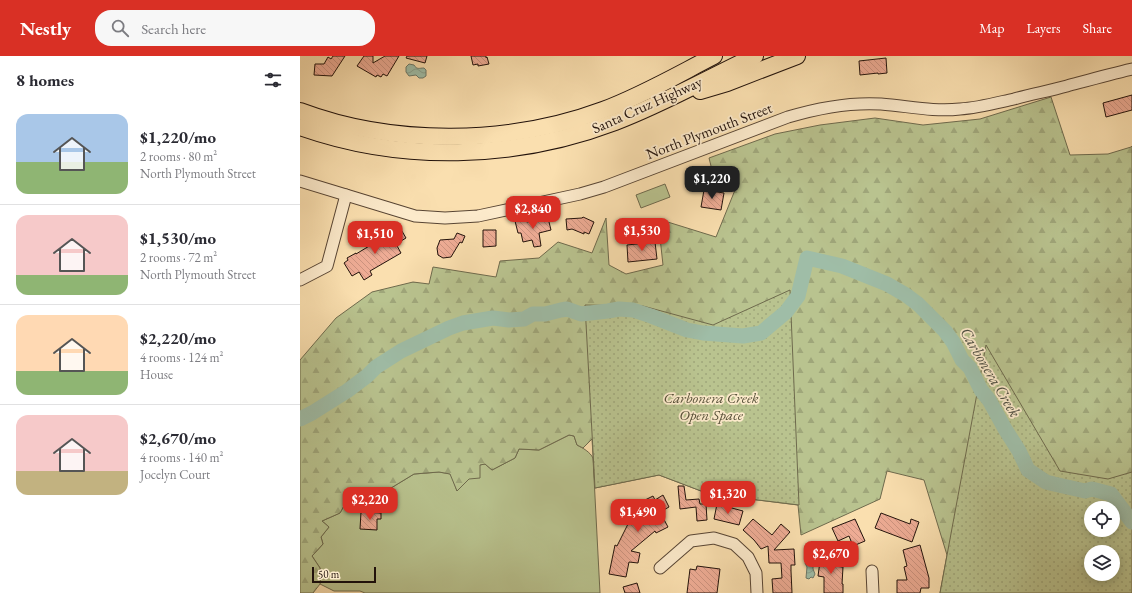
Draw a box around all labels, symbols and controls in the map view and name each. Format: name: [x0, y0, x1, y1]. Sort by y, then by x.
search box: [95, 10, 375, 46]
text: Nestly: [20, 16, 71, 41]
icon: search: [109, 17, 131, 39]
text: Search here: [141, 19, 206, 38]
text: Map: [979, 19, 1004, 37]
text: Layers: [1026, 19, 1061, 37]
text: Share: [1083, 19, 1112, 37]
text: 8 homes: [16, 69, 74, 91]
icon: filters: [262, 69, 284, 91]
street label: Santa Cruz Highway: [589, 71, 705, 137]
street label: North Plymouth Street: [643, 98, 775, 163]
text: $1,220/mo: [140, 126, 216, 148]
icon: home: [48, 130, 96, 178]
text: 2 rooms · 80 m²: [140, 148, 217, 165]
text: North Plymouth Street: [140, 165, 256, 182]
pin: $1,220: [679, 166, 745, 200]
text: $1,220: [694, 170, 730, 187]
pin: $2,840: [500, 196, 566, 230]
text: $2,840: [515, 200, 551, 217]
pin: $1,530: [609, 218, 675, 252]
pin: $1,510: [342, 221, 408, 255]
text: $1,530: [624, 222, 660, 239]
text: $1,510: [357, 225, 393, 242]
text: $1,530/mo: [140, 227, 216, 249]
icon: home: [48, 231, 96, 279]
text: 2 rooms · 72 m²: [140, 249, 217, 266]
text: North Plymouth Street: [140, 266, 256, 283]
water label: Carbonera Creek: [955, 323, 1026, 422]
text: $2,220/mo: [140, 327, 216, 349]
icon: home: [48, 331, 96, 379]
text: 4 rooms · 124 m²: [140, 349, 224, 366]
text: House: [140, 366, 173, 383]
park label: Carbonera Creek Open Space: [664, 388, 759, 424]
text: $2,670/mo: [140, 427, 216, 449]
icon: home: [48, 431, 96, 479]
text: 4 rooms · 140 m²: [140, 449, 224, 466]
text: Jocelyn Court: [140, 466, 210, 483]
pin: $1,320: [695, 481, 761, 515]
text: $1,320: [710, 485, 746, 502]
pin: $2,220: [337, 487, 403, 521]
text: $2,220: [352, 491, 388, 508]
pin: $1,490: [605, 499, 671, 533]
map controls: [1084, 501, 1120, 581]
button: locate: [1084, 501, 1120, 537]
text: $1,490: [620, 503, 656, 520]
pin: $2,670: [798, 541, 864, 575]
text: $2,670: [813, 545, 849, 562]
button: layers: [1084, 545, 1120, 581]
scale bar: [312, 565, 376, 584]
text: 50 m: [318, 567, 339, 581]

